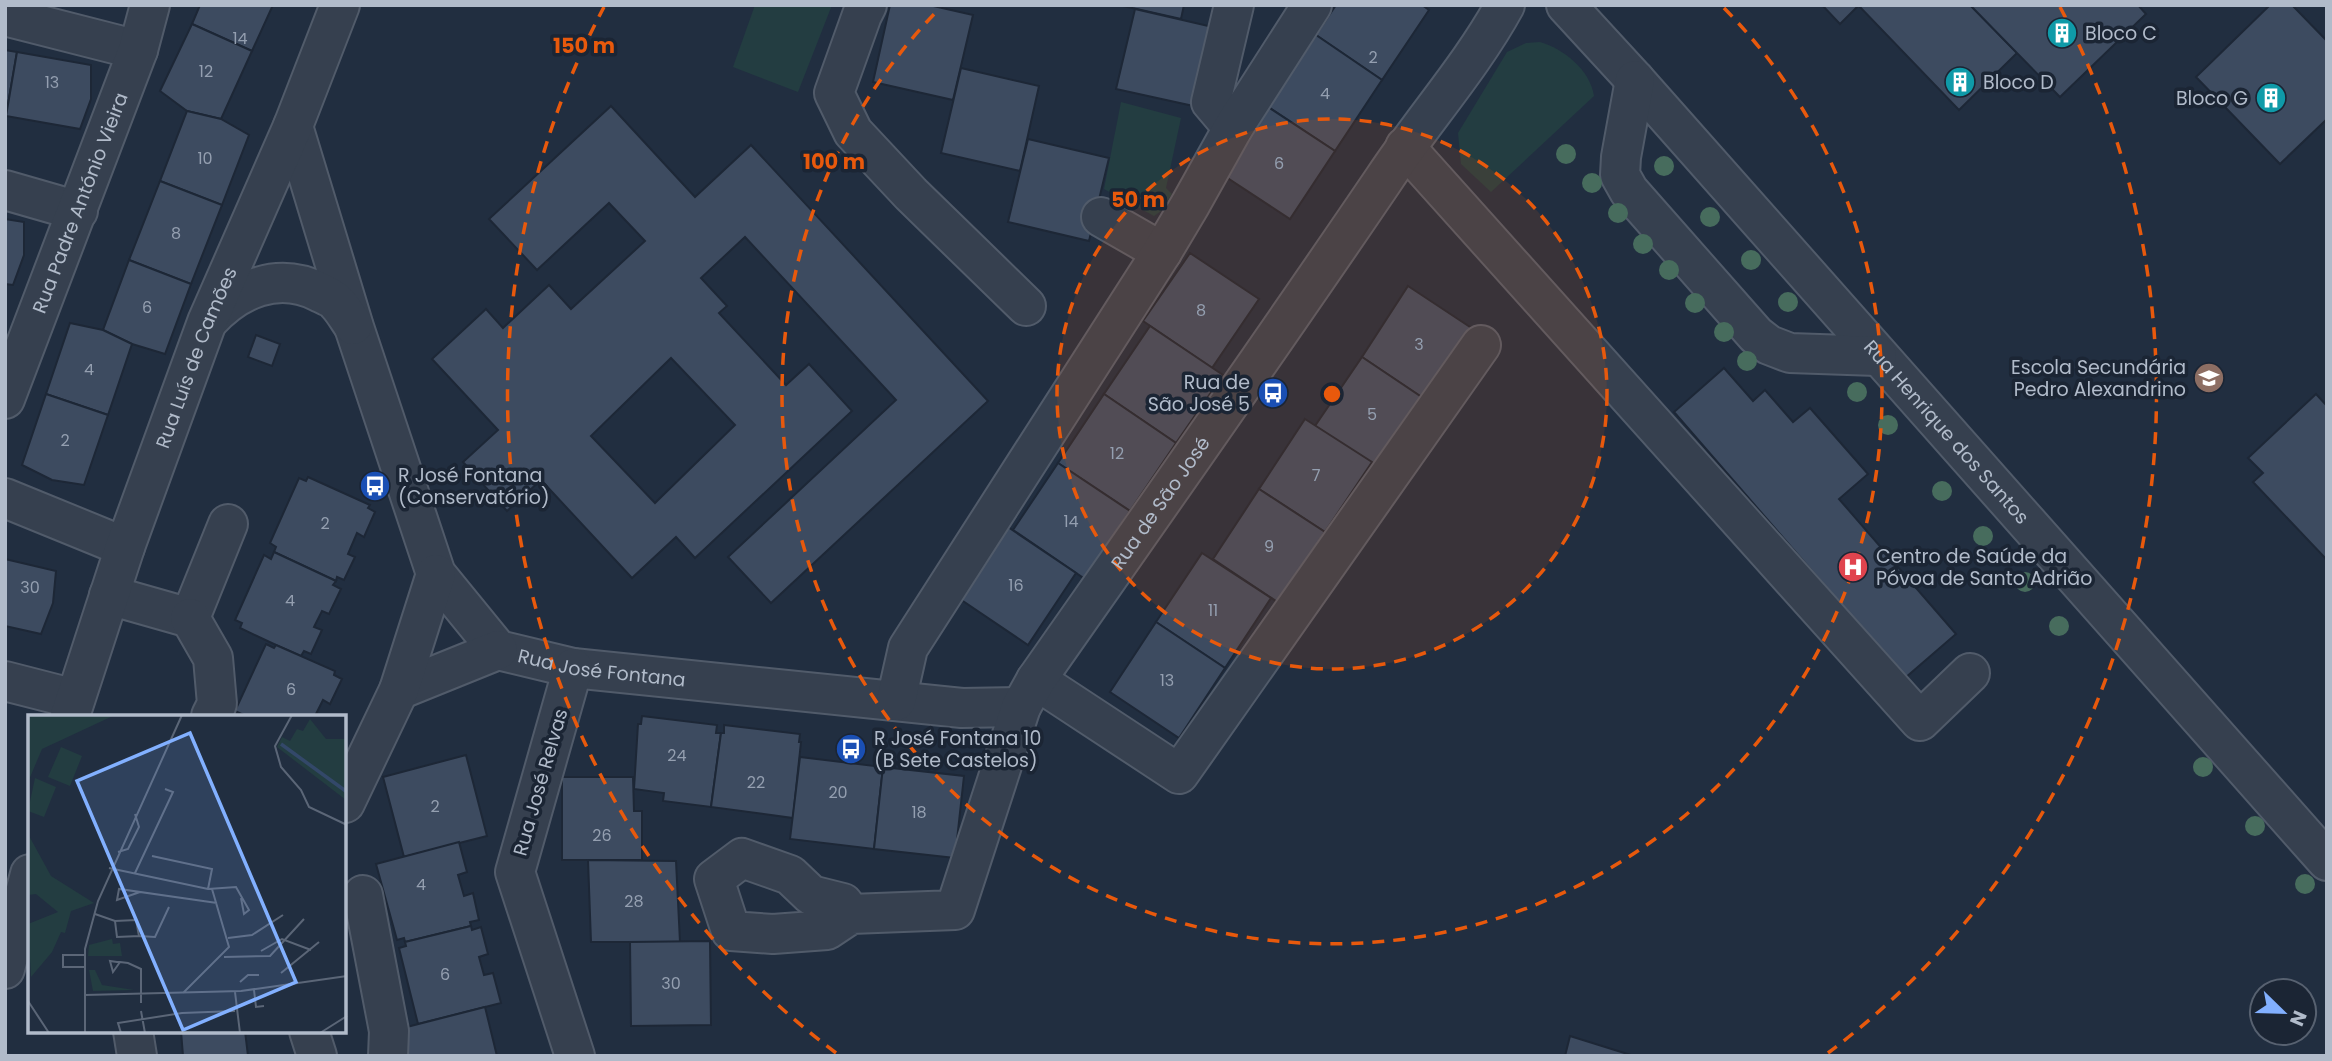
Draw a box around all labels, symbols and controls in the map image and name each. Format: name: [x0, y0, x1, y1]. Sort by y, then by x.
building icon: Bloco C: [2045, 16, 2079, 50]
place label: Bloco C: [2085, 20, 2157, 47]
house number: 14: [232, 27, 248, 50]
text: 150 m: [553, 31, 615, 60]
house number: 2: [1368, 46, 1378, 69]
house number: 12: [199, 60, 213, 83]
building icon: Bloco D: [1943, 65, 1977, 99]
place label: Bloco D: [1983, 69, 2054, 96]
house number: 13: [45, 71, 59, 94]
building icon: Bloco G: [2254, 81, 2288, 115]
house number: 4: [1320, 82, 1330, 105]
place label: Bloco G: [2176, 85, 2248, 112]
street label: Rua Padre António Vieira: [26, 89, 135, 317]
house number: 10: [197, 147, 213, 170]
text: 100 m: [803, 147, 865, 176]
house number: 6: [1274, 152, 1284, 175]
text: 50 m: [1111, 185, 1165, 214]
house number: 8: [171, 222, 181, 245]
street label: Rua Luís de Camões: [149, 263, 244, 452]
house number: 6: [142, 296, 152, 319]
house number: 8: [1196, 299, 1206, 322]
house number: 3: [1414, 333, 1424, 356]
street label: Rua Henrique dos Santos: [1857, 334, 2035, 530]
place label: Escola Secundária Pedro Alexandrino: [2011, 354, 2186, 403]
house number: 4: [84, 358, 94, 381]
school or university icon: Escola Secundária Pedro Alexandrino: [2192, 361, 2226, 395]
place label: Rua de São José 5: [1148, 369, 1250, 418]
bus stop icon: Rua de São José 5: [1256, 376, 1290, 410]
centre of rings: [1320, 382, 1344, 406]
house number: 5: [1367, 403, 1377, 426]
house number: 2: [60, 429, 70, 452]
street label: Rua de São José: [1105, 431, 1216, 575]
house number: 12: [1110, 442, 1124, 465]
place label: R José Fontana (Conservatório): [398, 462, 550, 511]
house number: 7: [1312, 464, 1321, 487]
bus stop icon: R José Fontana (Conservatório): [358, 469, 392, 503]
house number: 14: [1063, 510, 1079, 533]
house number: 2: [320, 512, 330, 535]
house number: 9: [1264, 535, 1274, 558]
place label: Centro de Saúde da Póvoa de Santo Adrião: [1876, 543, 2092, 592]
hospital icon: Centro de Saúde da Póvoa de Santo Adrião: [1836, 550, 1870, 584]
house number: 16: [1008, 574, 1024, 597]
house number: 30: [20, 576, 40, 599]
house number: 4: [285, 589, 295, 612]
house number: 11: [1208, 599, 1218, 622]
street label: Rua José Fontana: [515, 642, 687, 694]
house number: 13: [1160, 669, 1174, 692]
house number: 6: [286, 678, 296, 701]
street label: Rua José Relvas: [507, 705, 574, 859]
inset map: [28, 715, 346, 1033]
place label: R José Fontana 10 (B Sete Castelos): [874, 725, 1041, 774]
bus stop icon: R José Fontana 10 (B Sete Castelos): [834, 732, 868, 766]
house number: 24: [667, 744, 687, 767]
house number: 22: [747, 771, 765, 794]
house number: 20: [828, 781, 848, 804]
house number: 2: [430, 795, 440, 818]
house number: 18: [911, 801, 927, 824]
house number: 26: [592, 824, 612, 847]
house number: 4: [416, 873, 426, 896]
house number: 28: [624, 890, 644, 913]
house number: 6: [440, 963, 450, 986]
house number: 30: [661, 972, 681, 995]
north arrow: [2248, 977, 2318, 1047]
text: N: [2283, 1007, 2313, 1030]

